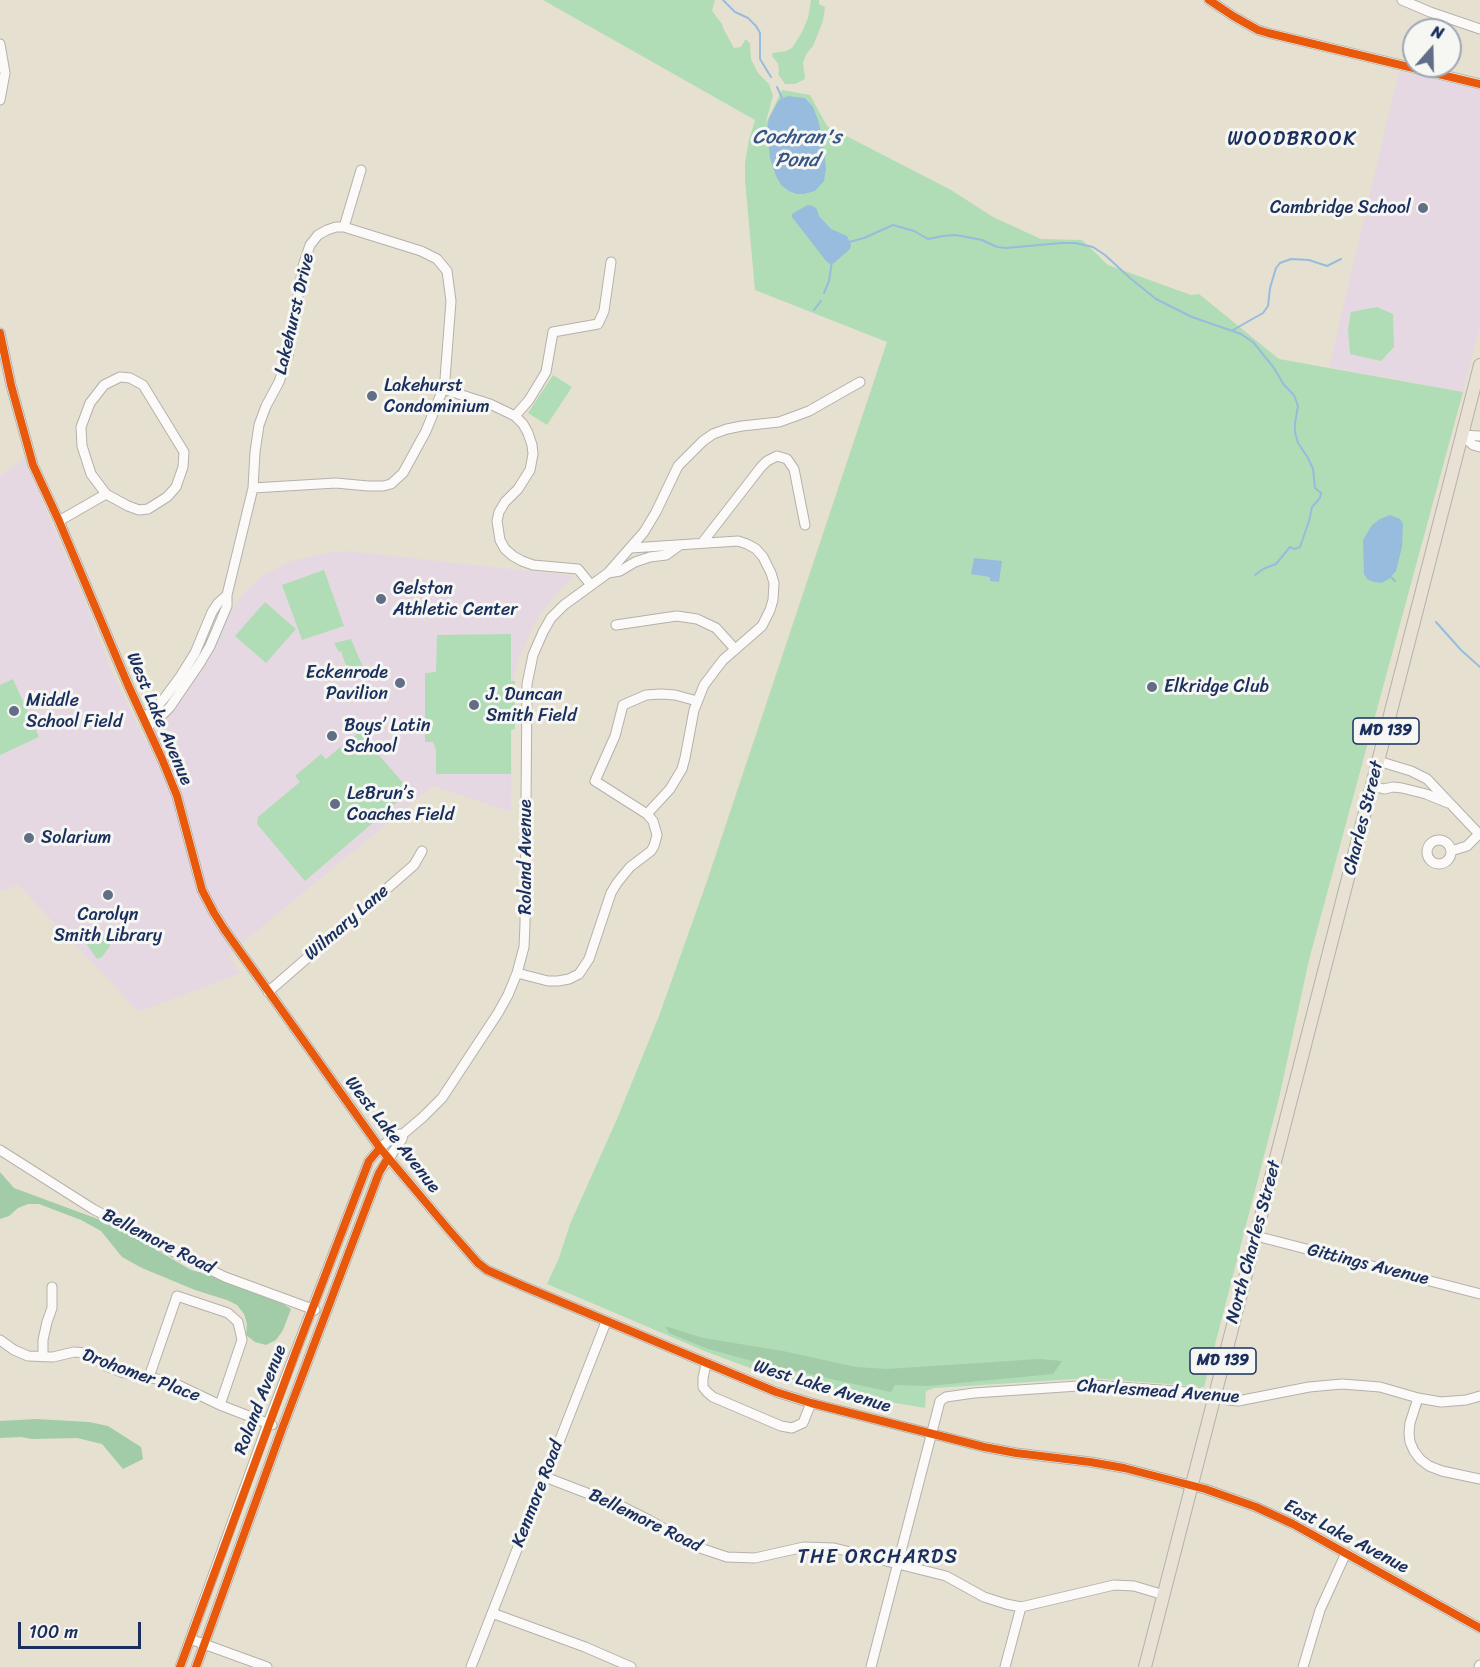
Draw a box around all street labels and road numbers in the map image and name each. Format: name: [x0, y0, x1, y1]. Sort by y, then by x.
street label: Lakehurst Drive: [271, 251, 319, 377]
street label: West Lake Avenue: [121, 649, 197, 789]
road number: MD 139: [1353, 718, 1419, 744]
street label: Charles Street: [1339, 759, 1389, 877]
street label: Roland Avenue: [515, 799, 537, 915]
street label: Wilmary Lane: [300, 881, 394, 965]
street label: West Lake Avenue: [340, 1072, 444, 1198]
street label: North Charles Street: [1222, 1158, 1286, 1326]
street label: Bellemore Road: [98, 1205, 218, 1279]
street label: Gittings Avenue: [1305, 1239, 1431, 1291]
street label: Roland Avenue: [230, 1342, 292, 1458]
street label: Drohomer Place: [79, 1345, 203, 1407]
road number: MD 139: [1190, 1348, 1256, 1374]
street label: West Lake Avenue: [751, 1356, 893, 1418]
street label: Charlesmead Avenue: [1076, 1376, 1240, 1408]
street label: Kenmore Road: [508, 1438, 568, 1550]
street label: Bellemore Road: [585, 1484, 705, 1558]
street label: East Lake Avenue: [1280, 1495, 1412, 1579]

